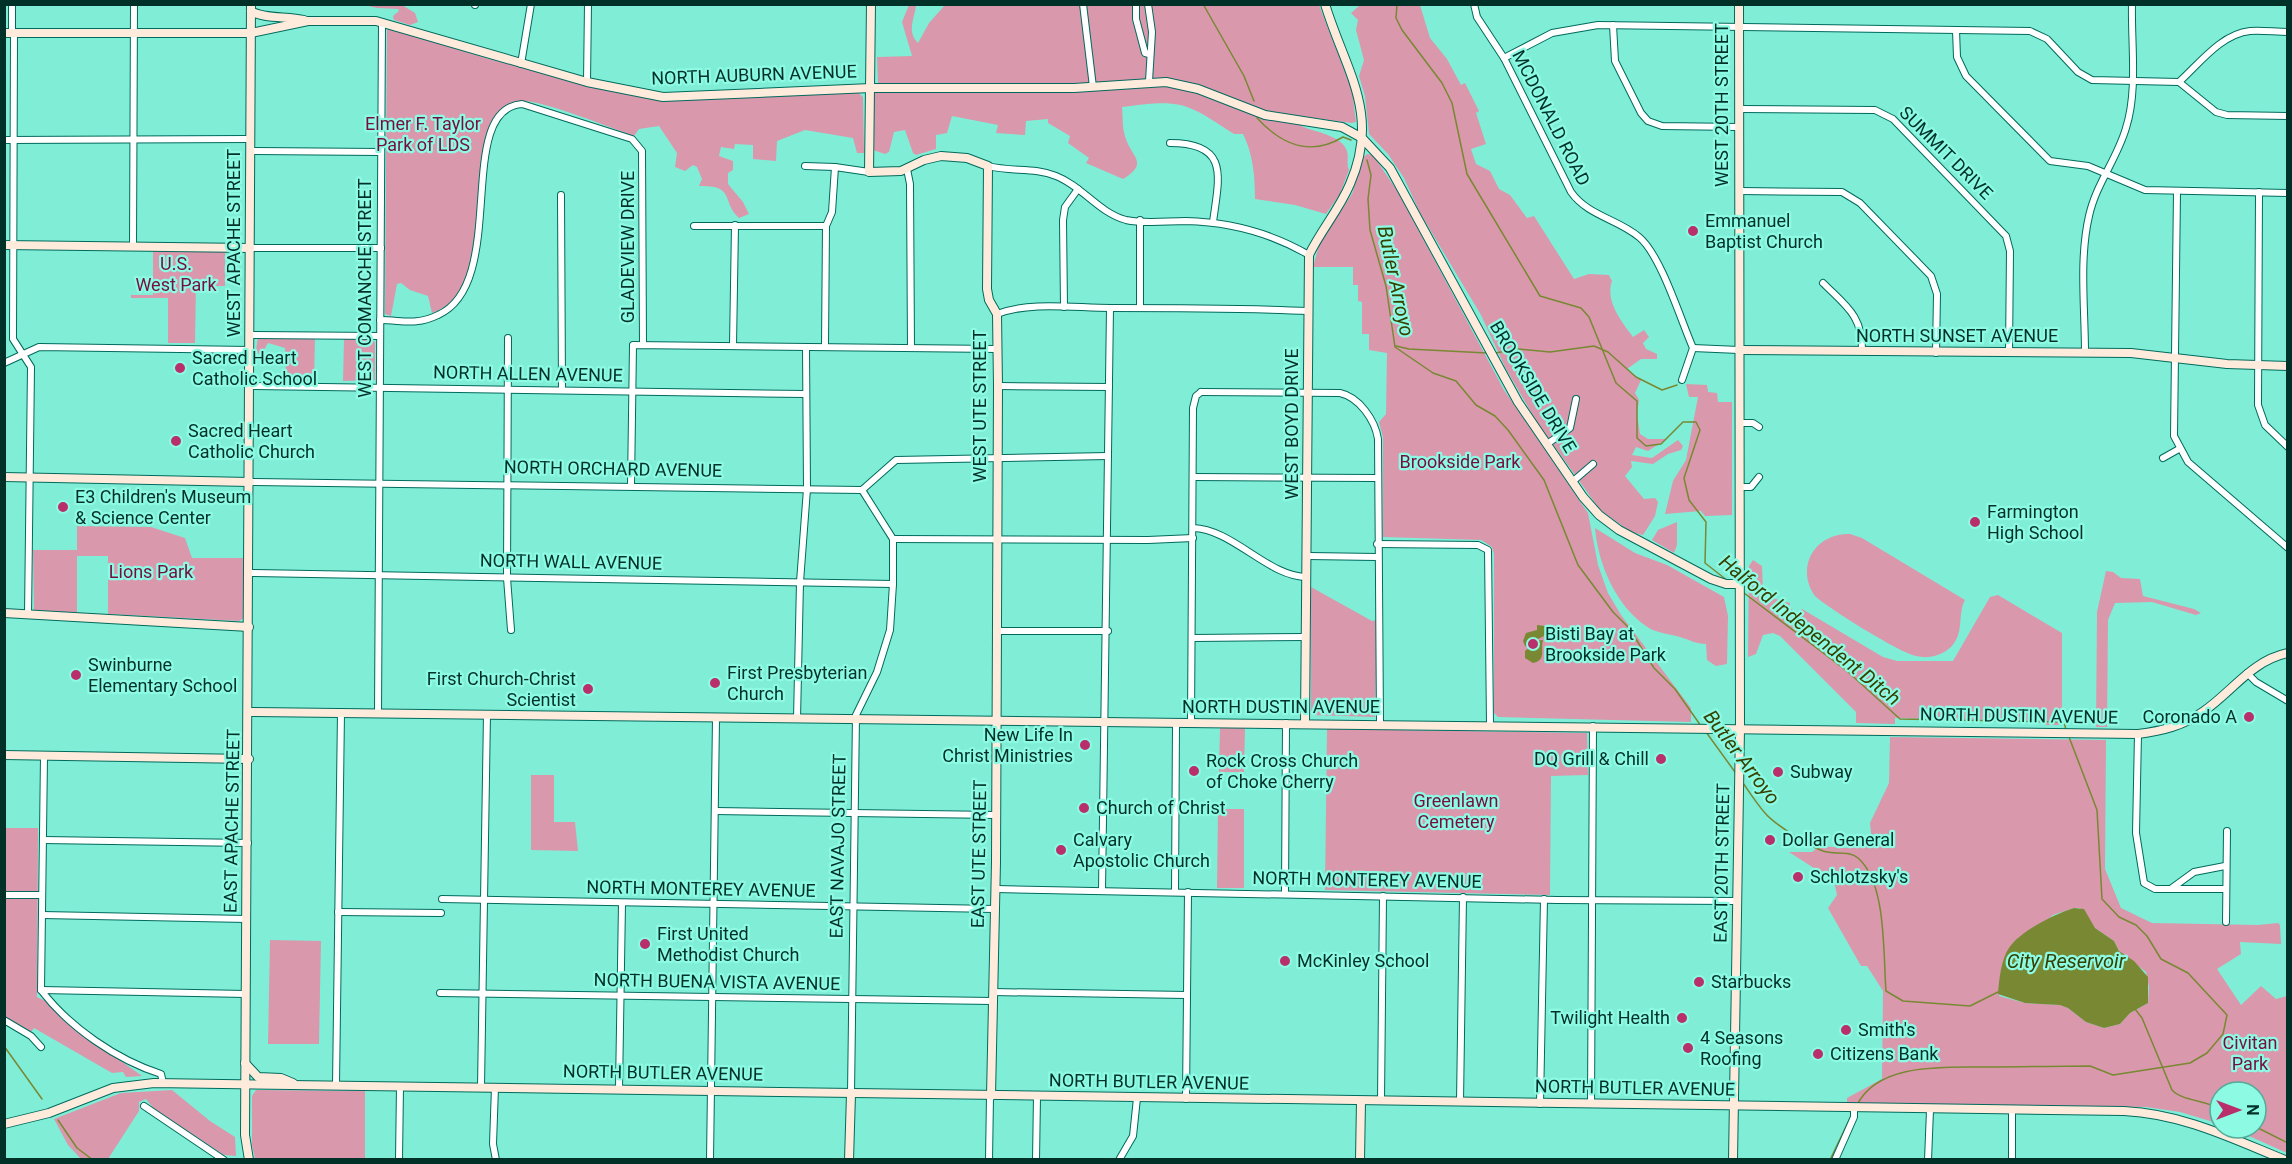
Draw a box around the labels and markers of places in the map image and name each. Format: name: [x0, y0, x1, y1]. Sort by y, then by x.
place label: Emmanuel Baptist Church: [1705, 210, 1823, 252]
marker: Emmanuel Baptist Church: [1686, 224, 1700, 238]
place label: Sacred Heart Catholic School: [192, 347, 317, 389]
marker: Sacred Heart Catholic School: [173, 361, 187, 375]
place label: Sacred Heart Catholic Church: [188, 420, 315, 462]
marker: Sacred Heart Catholic Church: [169, 434, 183, 448]
place label: E3 Children's Museum & Science Center: [75, 486, 251, 528]
marker: E3 Children's Museum & Science Center: [56, 500, 70, 514]
place label: Farmington High School: [1987, 501, 2084, 543]
marker: Farmington High School: [1968, 515, 1982, 529]
place label: Bisti Bay at Brookside Park: [1545, 623, 1667, 665]
marker: Bisti Bay at Brookside Park: [1526, 637, 1540, 651]
place label: Swinburne Elementary School: [88, 654, 237, 696]
place label: First Presbyterian Church: [727, 662, 867, 704]
marker: Swinburne Elementary School: [69, 668, 83, 682]
place label: First Church-Christ Scientist: [427, 668, 576, 710]
marker: First Presbyterian Church: [708, 676, 722, 690]
marker: First Church-Christ Scientist: [581, 682, 595, 696]
place label: Coronado A: [2142, 706, 2237, 727]
marker: Coronado A: [2242, 710, 2256, 724]
place label: New Life In Christ Ministries: [942, 724, 1073, 766]
marker: New Life In Christ Ministries: [1078, 738, 1092, 752]
place label: DQ Grill & Chill: [1534, 748, 1649, 769]
place label: Rock Cross Church of Choke Cherry: [1206, 750, 1358, 792]
marker: DQ Grill & Chill: [1654, 752, 1668, 766]
place label: Subway: [1790, 761, 1853, 782]
marker: Rock Cross Church of Choke Cherry: [1187, 764, 1201, 778]
marker: Subway: [1771, 765, 1785, 779]
place label: Church of Christ: [1096, 797, 1226, 818]
marker: Church of Christ: [1077, 801, 1091, 815]
place label: Calvary Apostolic Church: [1073, 829, 1210, 871]
place label: Dollar General: [1782, 829, 1894, 850]
marker: Dollar General: [1763, 833, 1777, 847]
marker: Calvary Apostolic Church: [1054, 843, 1068, 857]
place label: Schlotzsky's: [1810, 866, 1908, 887]
marker: Schlotzsky's: [1791, 870, 1805, 884]
place label: First United Methodist Church: [657, 923, 799, 965]
marker: First United Methodist Church: [638, 937, 652, 951]
place label: McKinley School: [1297, 950, 1429, 971]
marker: McKinley School: [1278, 954, 1292, 968]
place label: Starbucks: [1711, 971, 1791, 992]
marker: Starbucks: [1692, 975, 1706, 989]
place label: Twilight Health: [1550, 1007, 1670, 1028]
marker: Twilight Health: [1675, 1011, 1689, 1025]
place label: Smith's: [1858, 1019, 1915, 1040]
marker: Smith's: [1839, 1023, 1853, 1037]
place label: 4 Seasons Roofing: [1700, 1027, 1783, 1069]
marker: 4 Seasons Roofing: [1681, 1041, 1695, 1055]
place label: Citizens Bank: [1830, 1043, 1939, 1064]
marker: Citizens Bank: [1811, 1047, 1825, 1061]

